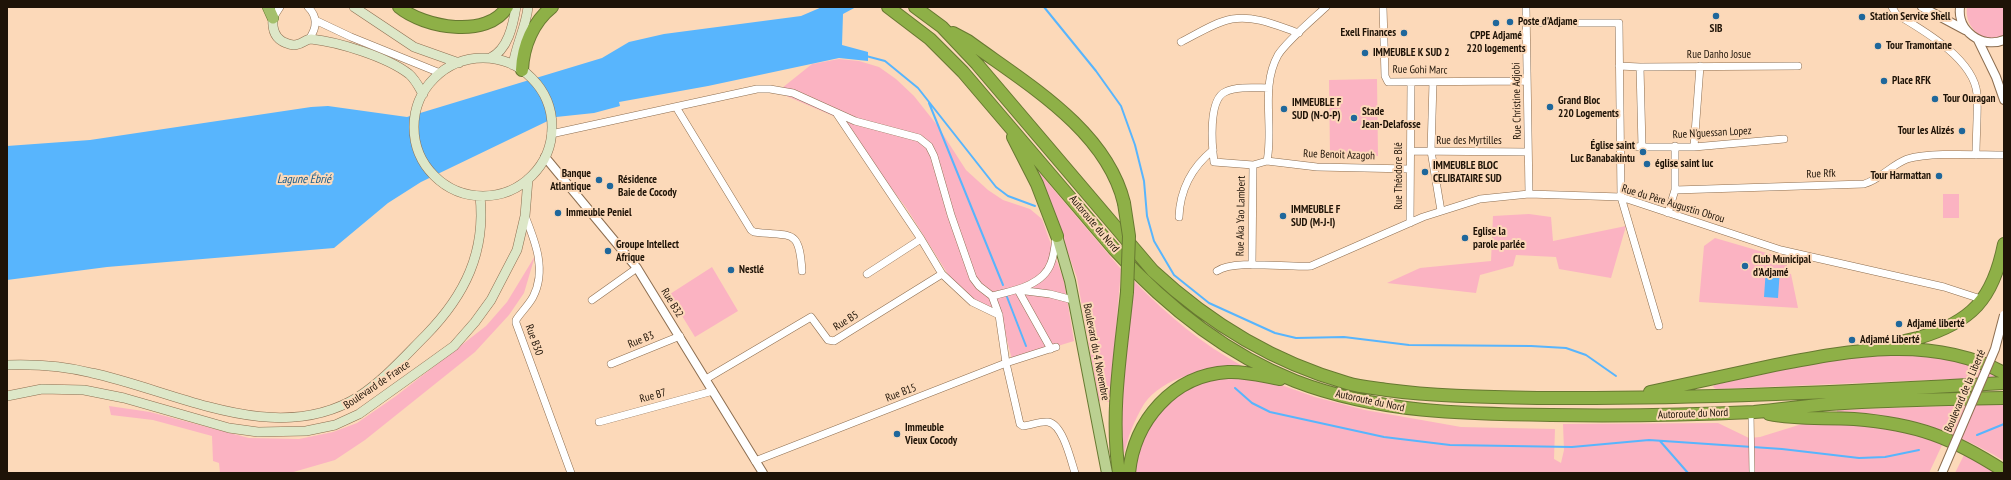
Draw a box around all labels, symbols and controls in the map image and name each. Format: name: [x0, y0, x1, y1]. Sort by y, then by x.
place label: Station Service Shell: [1870, 10, 1950, 24]
marker: SIB: [1711, 11, 1721, 21]
marker: Station Service Shell: [1857, 12, 1867, 22]
place label: Poste d'Adjame: [1518, 15, 1577, 29]
marker: Poste d'Adjame: [1505, 17, 1515, 27]
marker: CPPE Adjamé 220 logements: [1491, 18, 1501, 28]
place label: SIB: [1710, 22, 1722, 36]
place label: Exell Finances: [1341, 26, 1396, 40]
marker: Exell Finances: [1399, 28, 1409, 38]
place label: CPPE Adjamé 220 logements: [1466, 29, 1526, 55]
place label: Tour Tramontane: [1886, 39, 1952, 53]
marker: Tour Tramontane: [1873, 41, 1883, 51]
place label: IMMEUBLE K SUD 2: [1373, 46, 1450, 60]
marker: IMMEUBLE K SUD 2: [1360, 48, 1370, 58]
street label: Rue Danho Josue: [1687, 48, 1751, 62]
street label: Rue Christine Adjobi: [1510, 62, 1524, 140]
street label: Rue Gohi Marc: [1392, 63, 1448, 77]
place label: Place RFK: [1892, 74, 1931, 88]
marker: Place RFK: [1879, 76, 1889, 86]
place label: Tour Ouragan: [1943, 92, 1995, 106]
place label: Grand Bloc 220 Logements: [1558, 94, 1619, 120]
marker: Tour Ouragan: [1930, 94, 1940, 104]
place label: IMMEUBLE F SUD (N-O-P): [1292, 96, 1341, 122]
marker: Grand Bloc 220 Logements: [1545, 102, 1555, 112]
marker: IMMEUBLE F SUD (N-O-P): [1279, 104, 1289, 114]
place label: Stade Jean-Delafosse: [1362, 105, 1421, 131]
marker: Stade Jean-Delafosse: [1349, 113, 1359, 123]
street label: Rue N'guessan Lopez: [1672, 124, 1752, 142]
place label: Tour les Alizés: [1898, 124, 1954, 138]
marker: Tour les Alizés: [1957, 126, 1967, 136]
street label: Rue des Myrtilles: [1436, 134, 1502, 148]
place label: Église saint Luc Banabakintu: [1570, 139, 1635, 165]
street label: Rue Théodore Blé: [1392, 142, 1406, 210]
street label: Rue Benoit Azagoh: [1303, 147, 1375, 163]
marker: Église saint Luc Banabakintu: [1638, 147, 1648, 157]
place label: église saint luc: [1655, 157, 1713, 171]
place label: IMMEUBLE BLOC CELIBATAIRE SUD: [1433, 159, 1502, 185]
marker: église saint luc: [1642, 159, 1652, 169]
place label: Banque Atlantique: [550, 167, 591, 193]
marker: IMMEUBLE BLOC CELIBATAIRE SUD: [1420, 167, 1430, 177]
street label: Rue Rfk: [1806, 167, 1836, 181]
place label: Tour Harmattan: [1870, 169, 1931, 183]
marker: Tour Harmattan: [1934, 171, 1944, 181]
water label: Lagune Ébrié: [277, 173, 331, 187]
place label: Résidence Baie de Cocody: [618, 173, 677, 199]
marker: Banque Atlantique: [594, 175, 604, 185]
street label: Rue Aka Yao Lambert: [1234, 176, 1248, 256]
marker: Résidence Baie de Cocody: [605, 181, 615, 191]
street label: Rue du Père Augustin Obrou: [1620, 182, 1726, 226]
street label: Autoroute du Nord: [1066, 193, 1122, 255]
place label: IMMEUBLE F SUD (M-J-I): [1291, 203, 1340, 229]
place label: Immeuble Peniel: [566, 206, 632, 220]
marker: Immeuble Peniel: [553, 208, 563, 218]
marker: IMMEUBLE F SUD (M-J-I): [1278, 211, 1288, 221]
place label: Eglise la parole parlée: [1473, 225, 1525, 251]
marker: Eglise la parole parlée: [1460, 233, 1470, 243]
place label: Groupe Intellect Afrique: [616, 238, 679, 264]
marker: Groupe Intellect Afrique: [603, 246, 613, 256]
place label: Club Municipal d'Adjamé: [1753, 253, 1811, 279]
marker: Club Municipal d'Adjamé: [1740, 261, 1750, 271]
place label: Nestlé: [739, 263, 764, 277]
marker: Nestlé: [726, 265, 736, 275]
street label: Rue B32: [658, 286, 686, 320]
street label: Boulevard du 4 Novembre: [1080, 302, 1112, 402]
street label: Rue B5: [831, 308, 861, 334]
place label: Adjamé liberté: [1907, 317, 1965, 331]
marker: Adjamé liberté: [1894, 319, 1904, 329]
street label: Rue B30: [522, 323, 546, 357]
street label: Rue B3: [626, 329, 656, 351]
place label: Adjamé Liberté: [1860, 333, 1920, 347]
marker: Adjamé Liberté: [1847, 335, 1857, 345]
street label: Boulevard de la Liberté: [1942, 348, 1988, 434]
street label: Boulevard de France: [341, 358, 413, 412]
street label: Rue B15: [884, 381, 918, 405]
street label: Rue B7: [638, 386, 668, 406]
street label: Autoroute du Nord: [1334, 387, 1406, 415]
street label: Autoroute du Nord: [1658, 406, 1728, 422]
place label: Immeuble Vieux Cocody: [905, 421, 957, 447]
marker: Immeuble Vieux Cocody: [892, 429, 902, 439]

